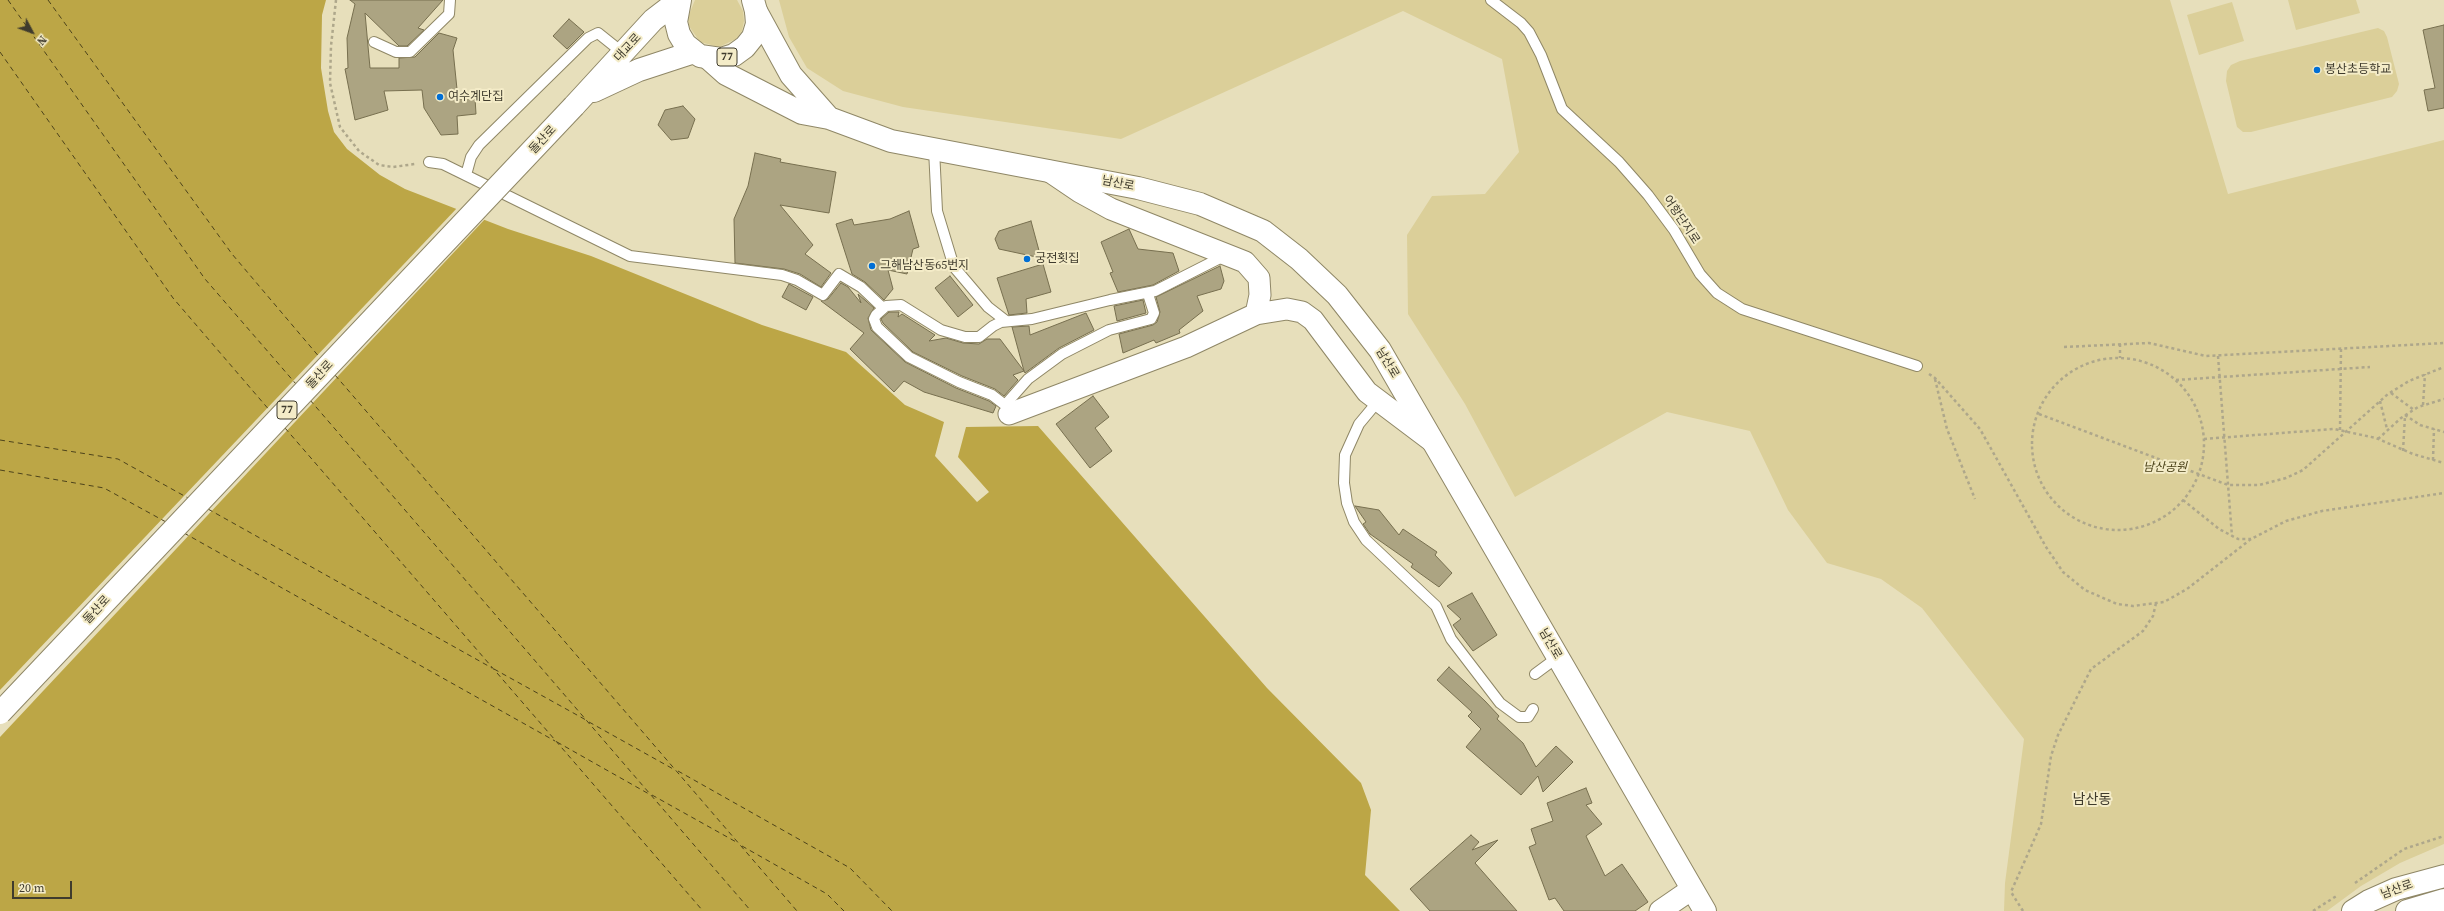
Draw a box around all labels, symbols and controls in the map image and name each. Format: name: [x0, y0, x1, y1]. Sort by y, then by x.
north arrow: [12, 12, 52, 52]
street label: 대교로: [611, 31, 645, 65]
text: N: [33, 32, 50, 48]
road number: 77: [717, 48, 737, 66]
place label: 봉산초등학교: [2325, 63, 2391, 77]
marker: 봉산초등학교: [2312, 65, 2322, 75]
place label: 여수계단집: [448, 90, 503, 104]
marker: 여수계단집: [435, 92, 445, 102]
street label: 돌산로: [526, 123, 560, 157]
street label: 남산로: [1100, 174, 1136, 194]
street label: 어항단지로: [1660, 193, 1702, 247]
place label: 궁전횟집: [1035, 252, 1079, 266]
marker: 궁전횟집: [1022, 254, 1032, 264]
place label: 그해남산동65번지: [880, 259, 969, 273]
marker: 그해남산동65번지: [867, 261, 877, 271]
street label: 남산로: [1372, 345, 1402, 381]
street label: 돌산로: [303, 358, 337, 392]
road number: 77: [277, 401, 297, 419]
park label: 남산공원: [2143, 461, 2187, 475]
street label: 돌산로: [80, 593, 114, 627]
street label: 남산로: [1535, 626, 1565, 662]
district label: 남산동: [2073, 792, 2111, 808]
scale bar: [14, 873, 74, 899]
street label: 남산로: [2379, 878, 2415, 902]
text: 20 m: [19, 880, 45, 896]

